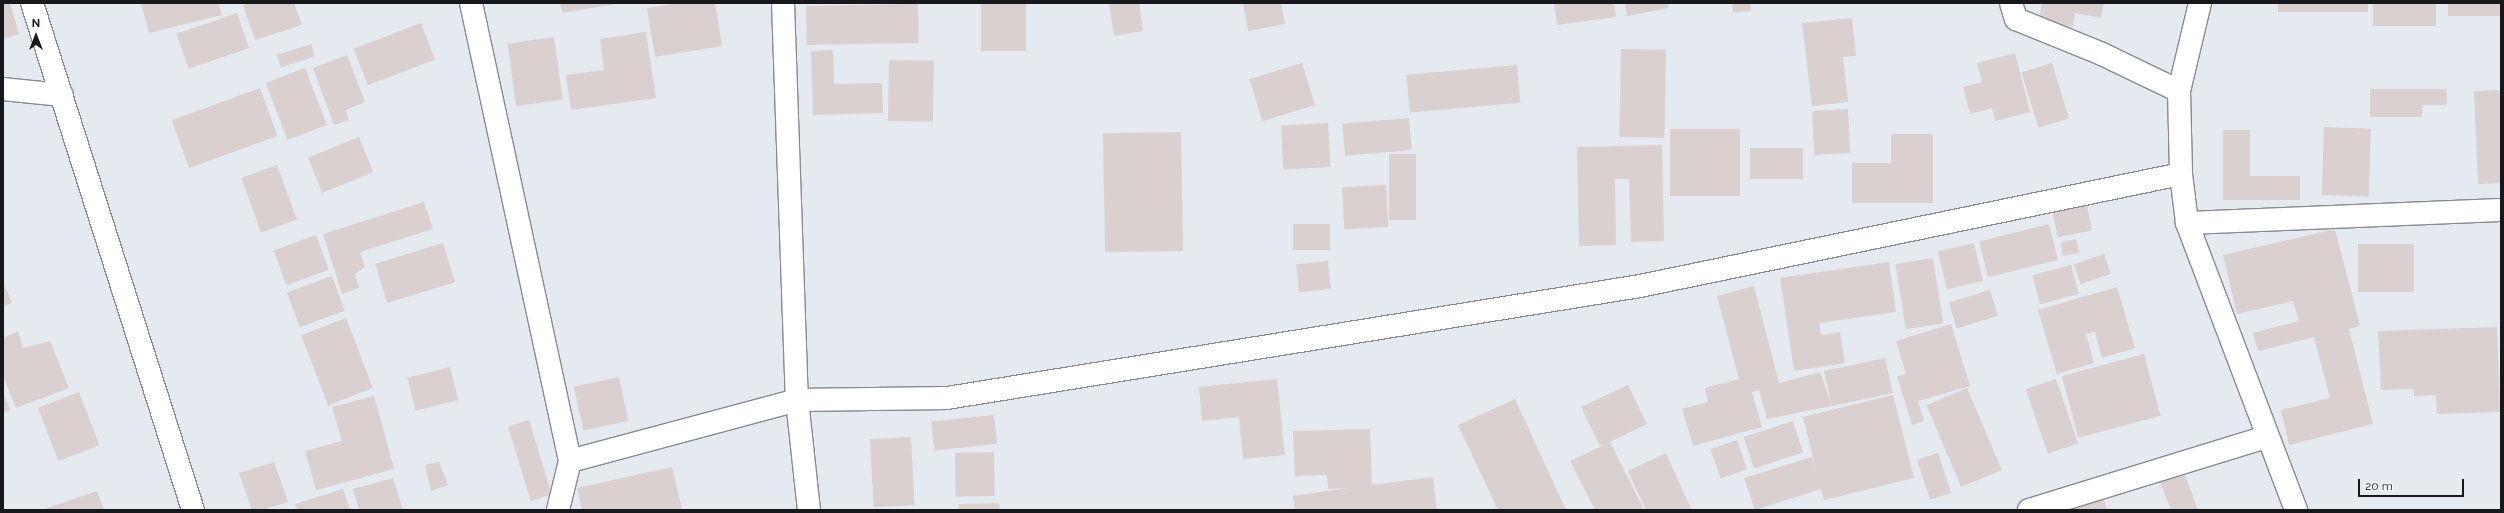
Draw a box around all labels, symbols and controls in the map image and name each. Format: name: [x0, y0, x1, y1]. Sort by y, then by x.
north arrow: [16, 16, 56, 56]
text: N: [32, 17, 40, 30]
scale bar: [2360, 471, 2466, 497]
text: 20 m: [2365, 479, 2393, 493]

